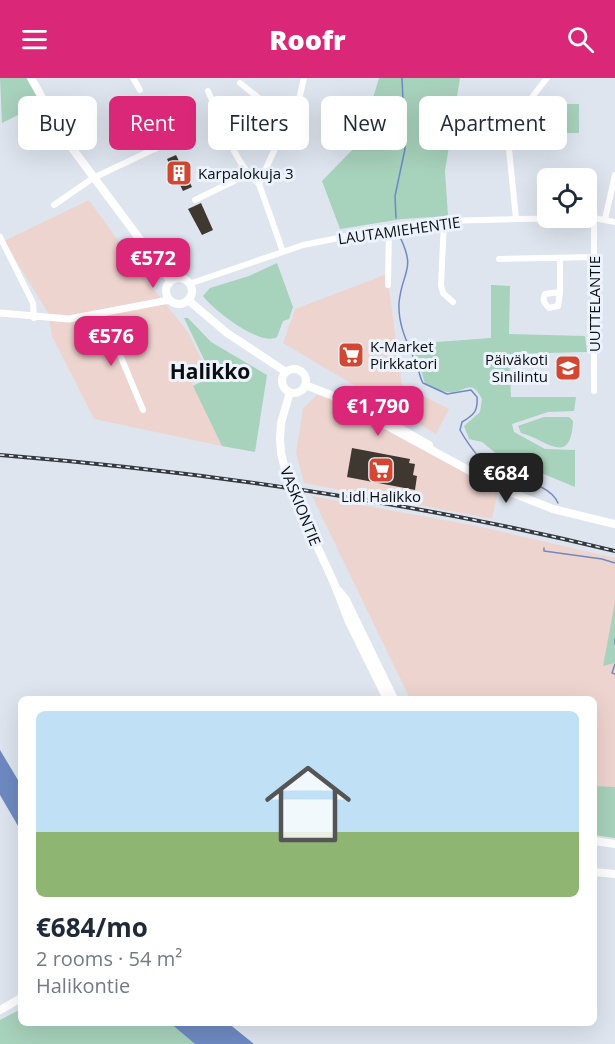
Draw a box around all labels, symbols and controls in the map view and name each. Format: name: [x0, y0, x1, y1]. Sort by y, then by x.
text: Roofr: [269, 21, 346, 58]
icon: menu: [18, 23, 51, 56]
icon: search: [564, 23, 597, 56]
chip: Buy: [18, 96, 97, 150]
chip: Rent: [109, 96, 196, 150]
chip: Filters: [208, 96, 309, 150]
chip: New: [321, 96, 407, 150]
chip: Apartment: [419, 96, 567, 150]
building icon: Karpalokuja 3: [164, 158, 194, 188]
place label: Karpalokuja 3: [198, 163, 294, 183]
map controls: [537, 168, 597, 228]
button: locate: [537, 168, 597, 228]
street label: LAUTAMIEHENTIE: [336, 212, 462, 248]
pin: €572: [117, 238, 189, 289]
text: €572: [130, 244, 176, 271]
street label: UUTTELANTIE: [584, 256, 604, 352]
pin: €576: [75, 316, 147, 367]
text: €576: [88, 322, 134, 349]
place label: K-Market Pirkkatori: [370, 336, 437, 373]
supermarket icon: K-Market Pirkkatori: [336, 340, 366, 370]
place label: Päiväkoti Sinilintu: [485, 349, 548, 386]
school or university icon: Päiväkoti Sinilintu: [553, 353, 583, 383]
district label: Halikko: [170, 357, 250, 385]
pin: €1,790: [329, 386, 427, 437]
text: €1,790: [347, 392, 409, 419]
pin: €684: [470, 453, 542, 504]
supermarket icon: Lidl Halikko: [366, 455, 396, 485]
text: €684: [483, 459, 529, 486]
street label: VASKIONTIE: [276, 463, 326, 549]
place label: Lidl Halikko: [341, 486, 421, 506]
icon: home: [254, 750, 362, 858]
text: €684/mo: [36, 909, 148, 945]
text: 2 rooms · 54 m²: [36, 945, 182, 972]
text: Halikontie: [36, 972, 130, 999]

